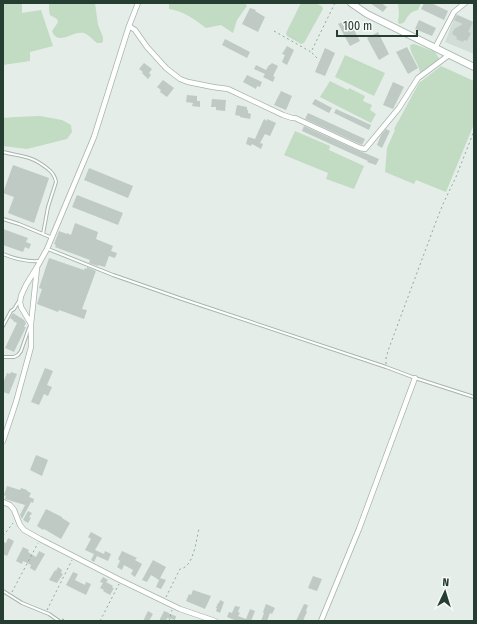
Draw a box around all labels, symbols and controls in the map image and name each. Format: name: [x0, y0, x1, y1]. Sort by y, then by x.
scale bar: [337, 12, 417, 38]
text: 100 m: [343, 19, 372, 33]
north arrow: [425, 572, 465, 612]
text: N: [442, 576, 449, 589]

